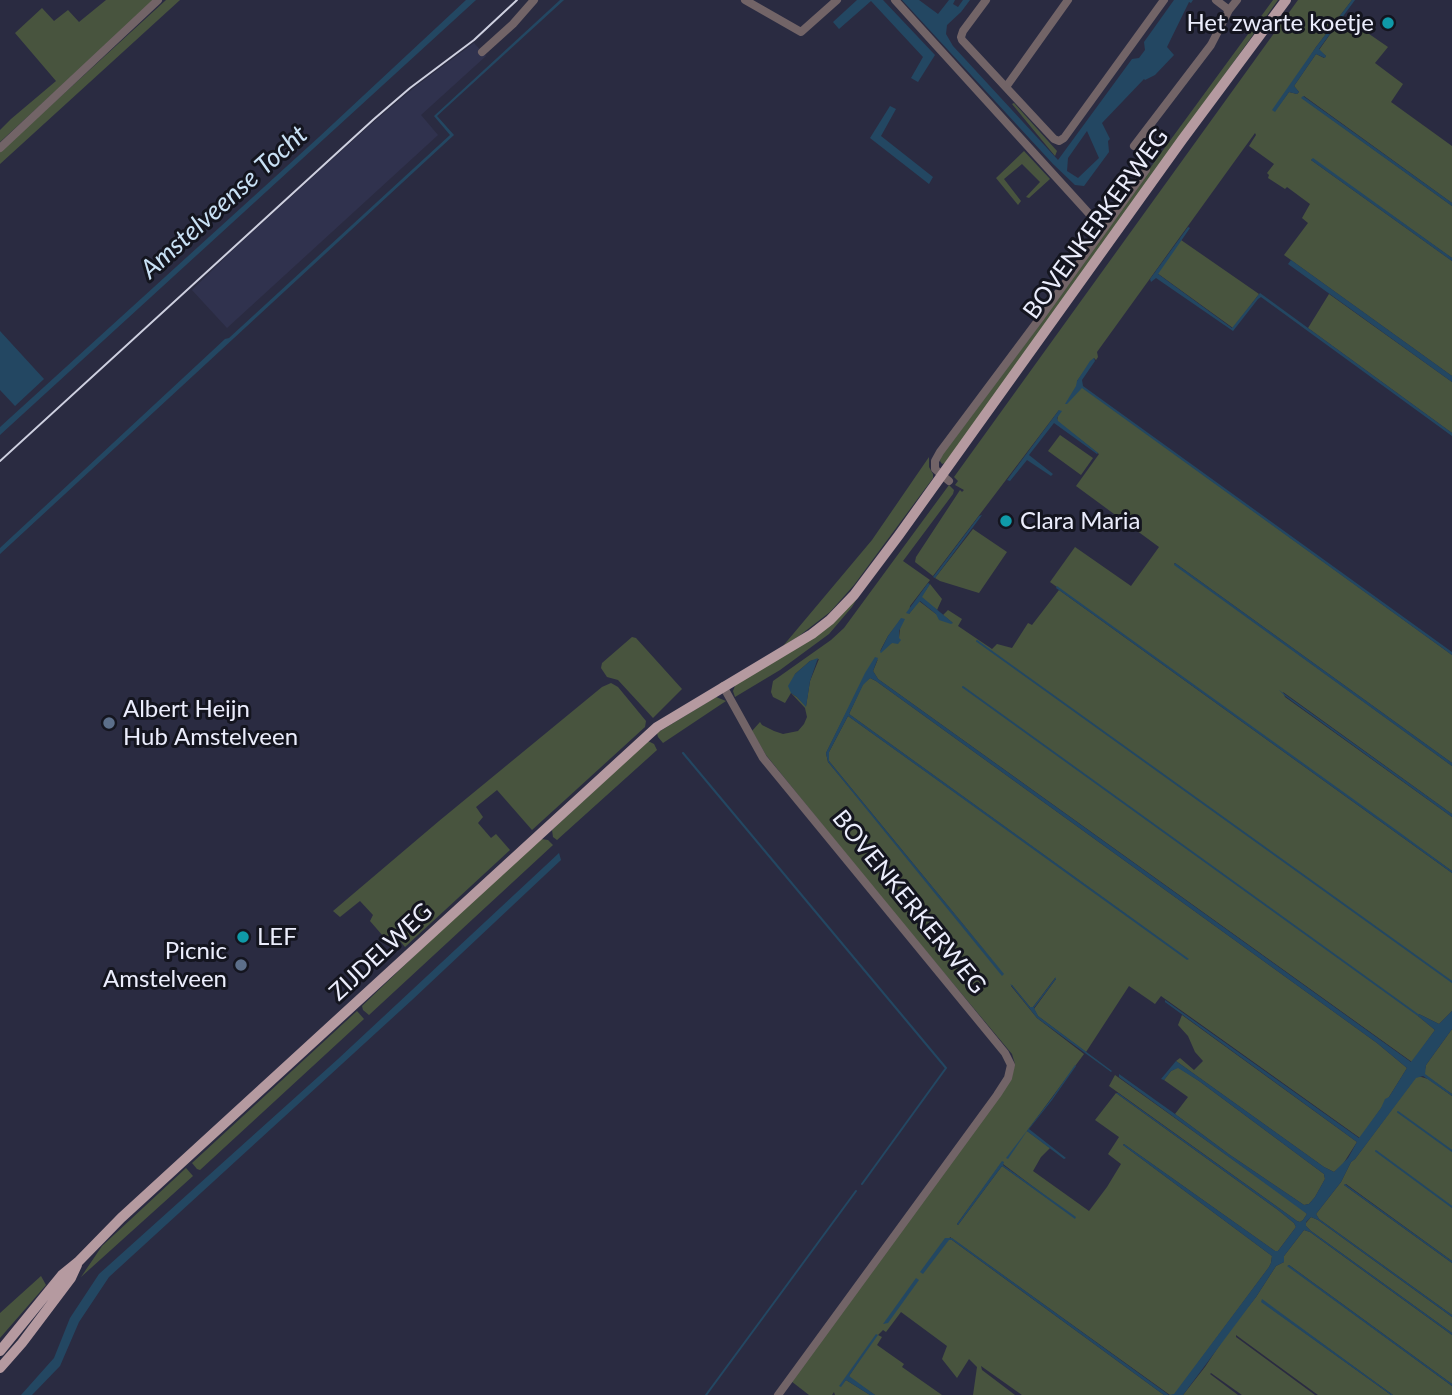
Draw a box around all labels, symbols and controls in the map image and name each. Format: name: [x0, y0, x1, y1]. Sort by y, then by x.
place label: Het zwarte koetje: [1186, 9, 1374, 37]
marker: Het zwarte koetje: [1380, 15, 1396, 31]
water label: Amstelveense Tocht: [134, 119, 314, 285]
street label: BOVENKERKERWEG: [1017, 123, 1175, 325]
place label: Clara Maria: [1020, 507, 1141, 535]
marker: Clara Maria: [998, 513, 1014, 529]
place label: Albert Heijn Hub Amstelveen: [123, 695, 298, 751]
marker: Albert Heijn Hub Amstelveen: [101, 715, 117, 731]
street label: BOVENKERKERWEG: [826, 804, 992, 1000]
street label: ZIJDELWEG: [324, 897, 438, 1007]
place label: LEF: [257, 923, 297, 951]
marker: LEF: [235, 929, 251, 945]
place label: Picnic Amstelveen: [103, 937, 227, 993]
marker: Picnic Amstelveen: [233, 957, 249, 973]

